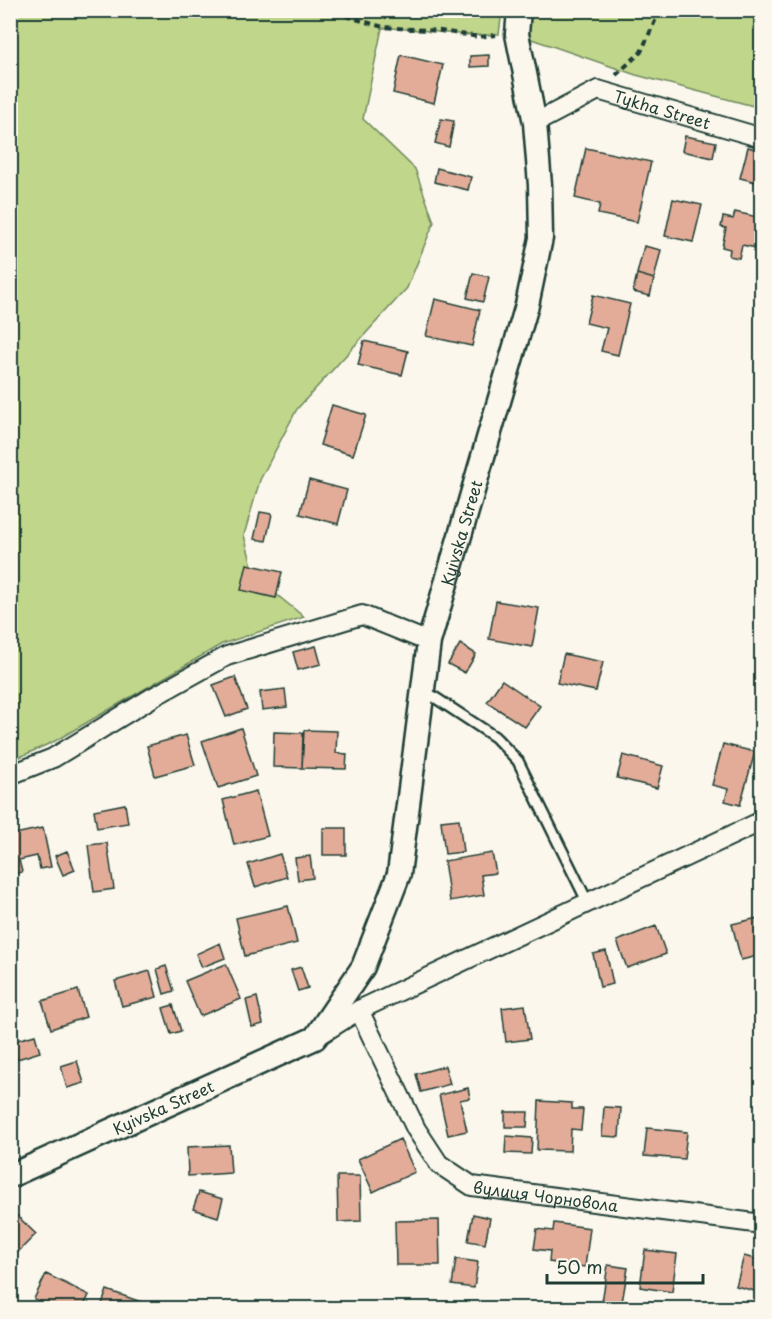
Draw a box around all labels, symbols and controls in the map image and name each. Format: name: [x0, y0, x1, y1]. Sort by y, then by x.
street label: Tykha Street: [611, 83, 714, 134]
street label: Kyivska Street: [434, 477, 487, 588]
street label: Kyivska Street: [109, 1073, 217, 1140]
street label: вулиця Чорновола: [472, 1174, 620, 1217]
scale bar: [547, 1247, 703, 1285]
text: 50 m: [556, 1253, 603, 1280]

